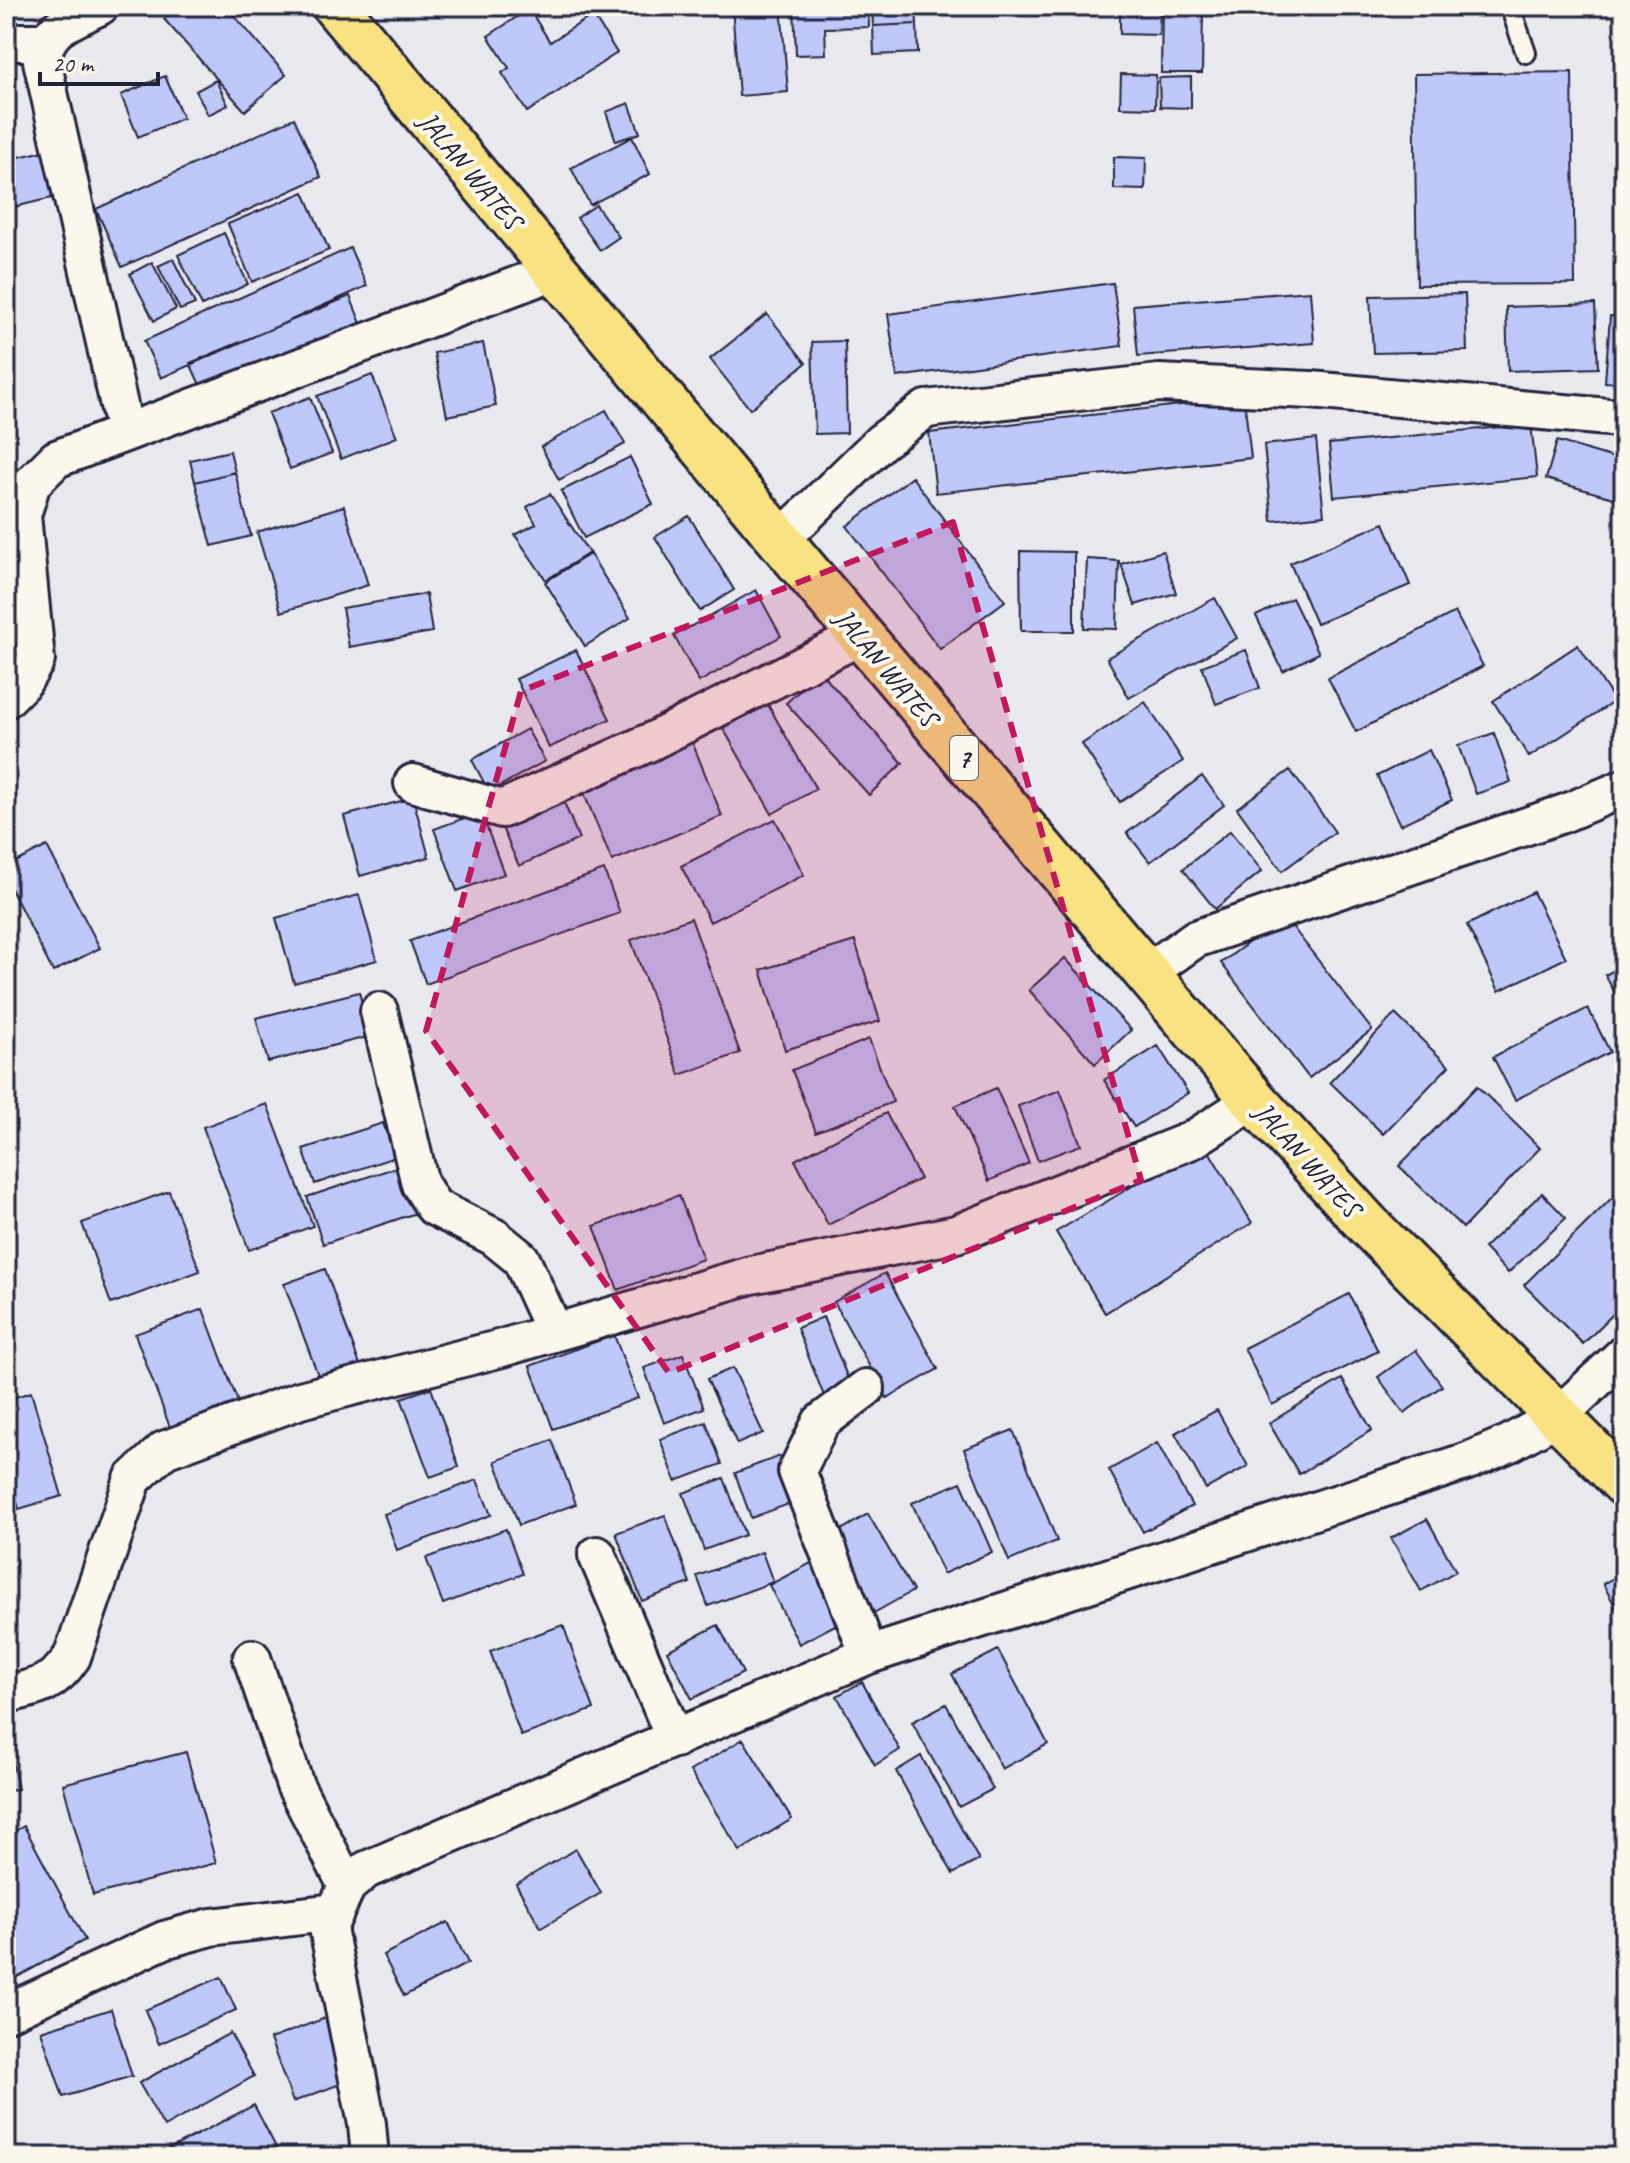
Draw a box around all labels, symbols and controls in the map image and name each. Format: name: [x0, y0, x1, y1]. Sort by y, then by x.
scale bar: [40, 36, 158, 86]
text: 20 m: [52, 49, 95, 79]
street label: JALAN WATES: [410, 102, 533, 240]
street label: JALAN WATES: [826, 599, 949, 737]
road number: 7: [950, 736, 978, 780]
street label: JALAN WATES: [1245, 1093, 1372, 1228]

